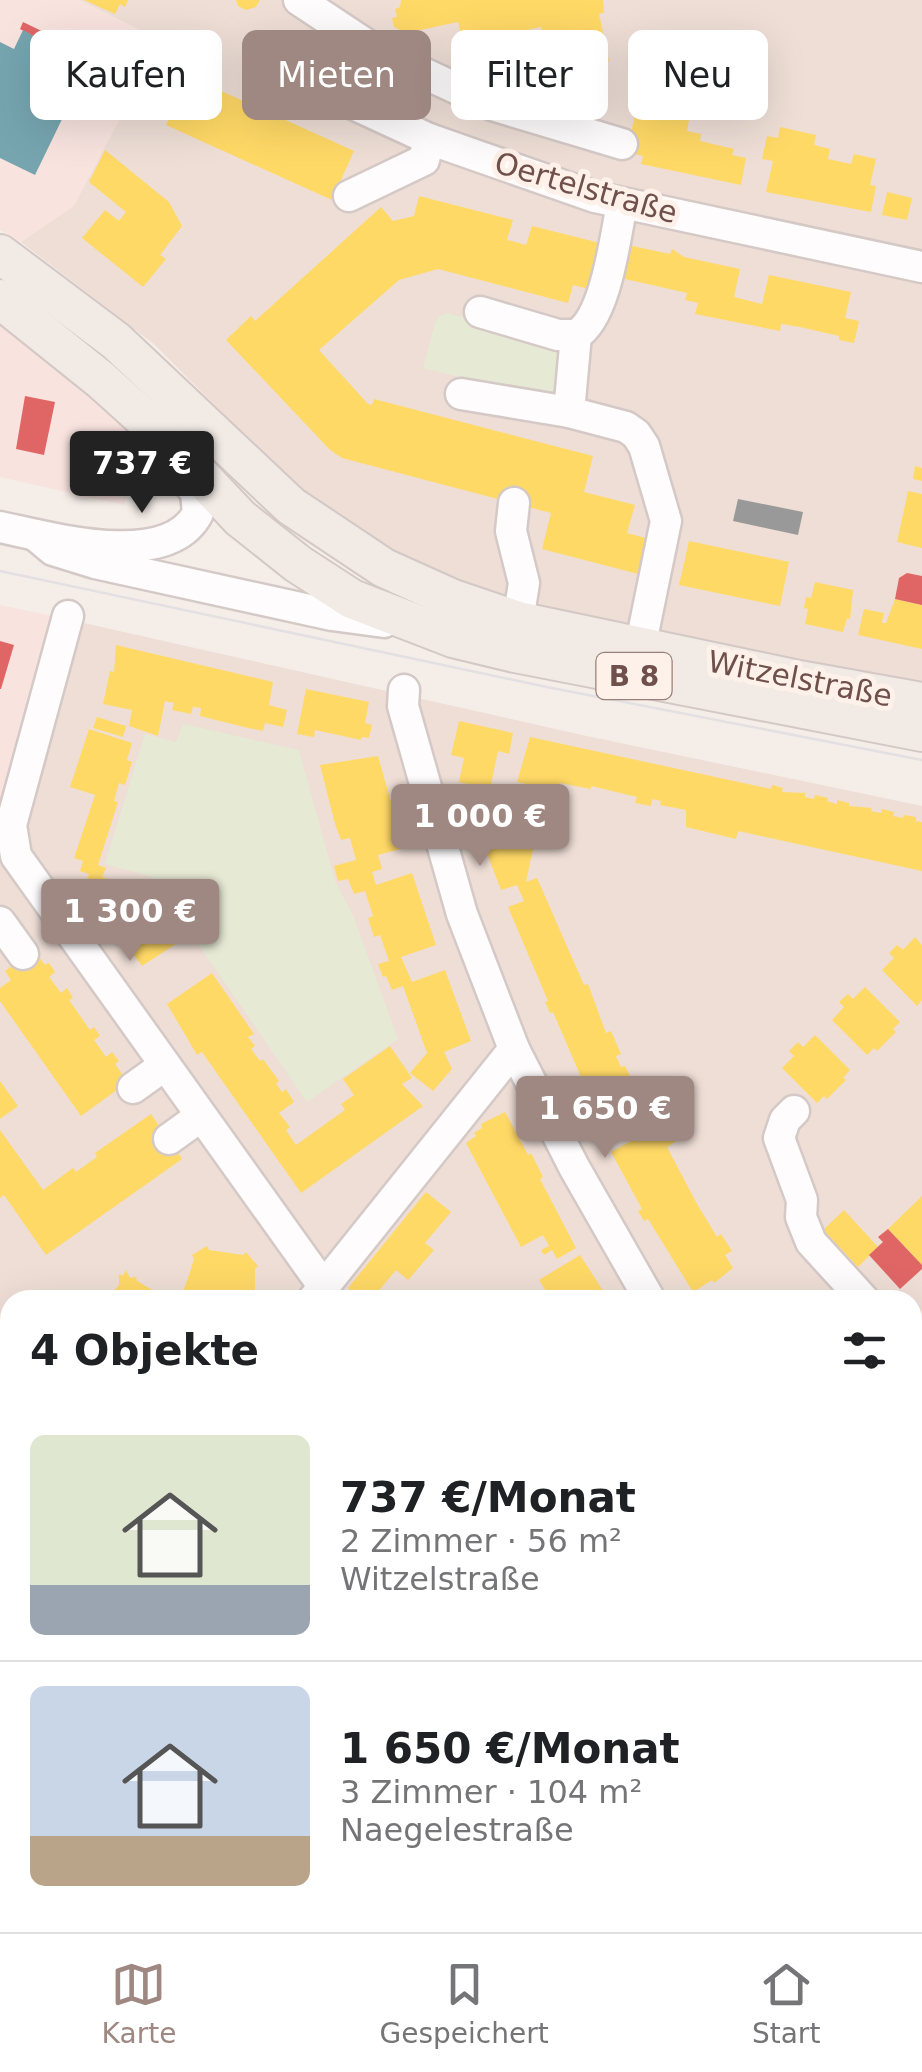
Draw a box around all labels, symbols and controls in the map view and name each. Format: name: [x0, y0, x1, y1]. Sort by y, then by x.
chip: Kaufen: [30, 30, 222, 120]
chip: Mieten: [242, 30, 431, 120]
chip: Filter: [451, 30, 608, 120]
chip: Neu: [628, 30, 768, 120]
street label: Oertelstraße: [491, 145, 682, 230]
pin: 737 €: [72, 431, 212, 516]
text: 737 €: [92, 444, 192, 482]
street label: Witzelstraße: [705, 643, 895, 714]
road number: B 8: [596, 653, 672, 699]
pin: 1 000 €: [388, 784, 572, 869]
text: 1 000 €: [413, 797, 547, 835]
pin: 1 300 €: [38, 879, 222, 964]
text: 1 300 €: [63, 892, 197, 930]
pin: 1 650 €: [513, 1076, 697, 1161]
text: 1 650 €: [538, 1089, 672, 1127]
icon: filters: [837, 1323, 892, 1378]
text: 4 Objekte: [30, 1326, 259, 1375]
text: 737 €/Monat: [340, 1473, 636, 1522]
icon: home: [110, 1475, 230, 1595]
text: 2 Zimmer · 56 m²: [340, 1522, 622, 1560]
text: Witzelstraße: [340, 1560, 540, 1598]
text: 1 650 €/Monat: [340, 1724, 680, 1773]
icon: home: [110, 1726, 230, 1846]
text: 3 Zimmer · 104 m²: [340, 1773, 642, 1811]
text: Naegelestraße: [340, 1811, 574, 1849]
tab: Karte: [102, 1957, 176, 2050]
tab: Gespeichert: [380, 1957, 549, 2050]
tab: Start: [752, 1957, 820, 2050]

